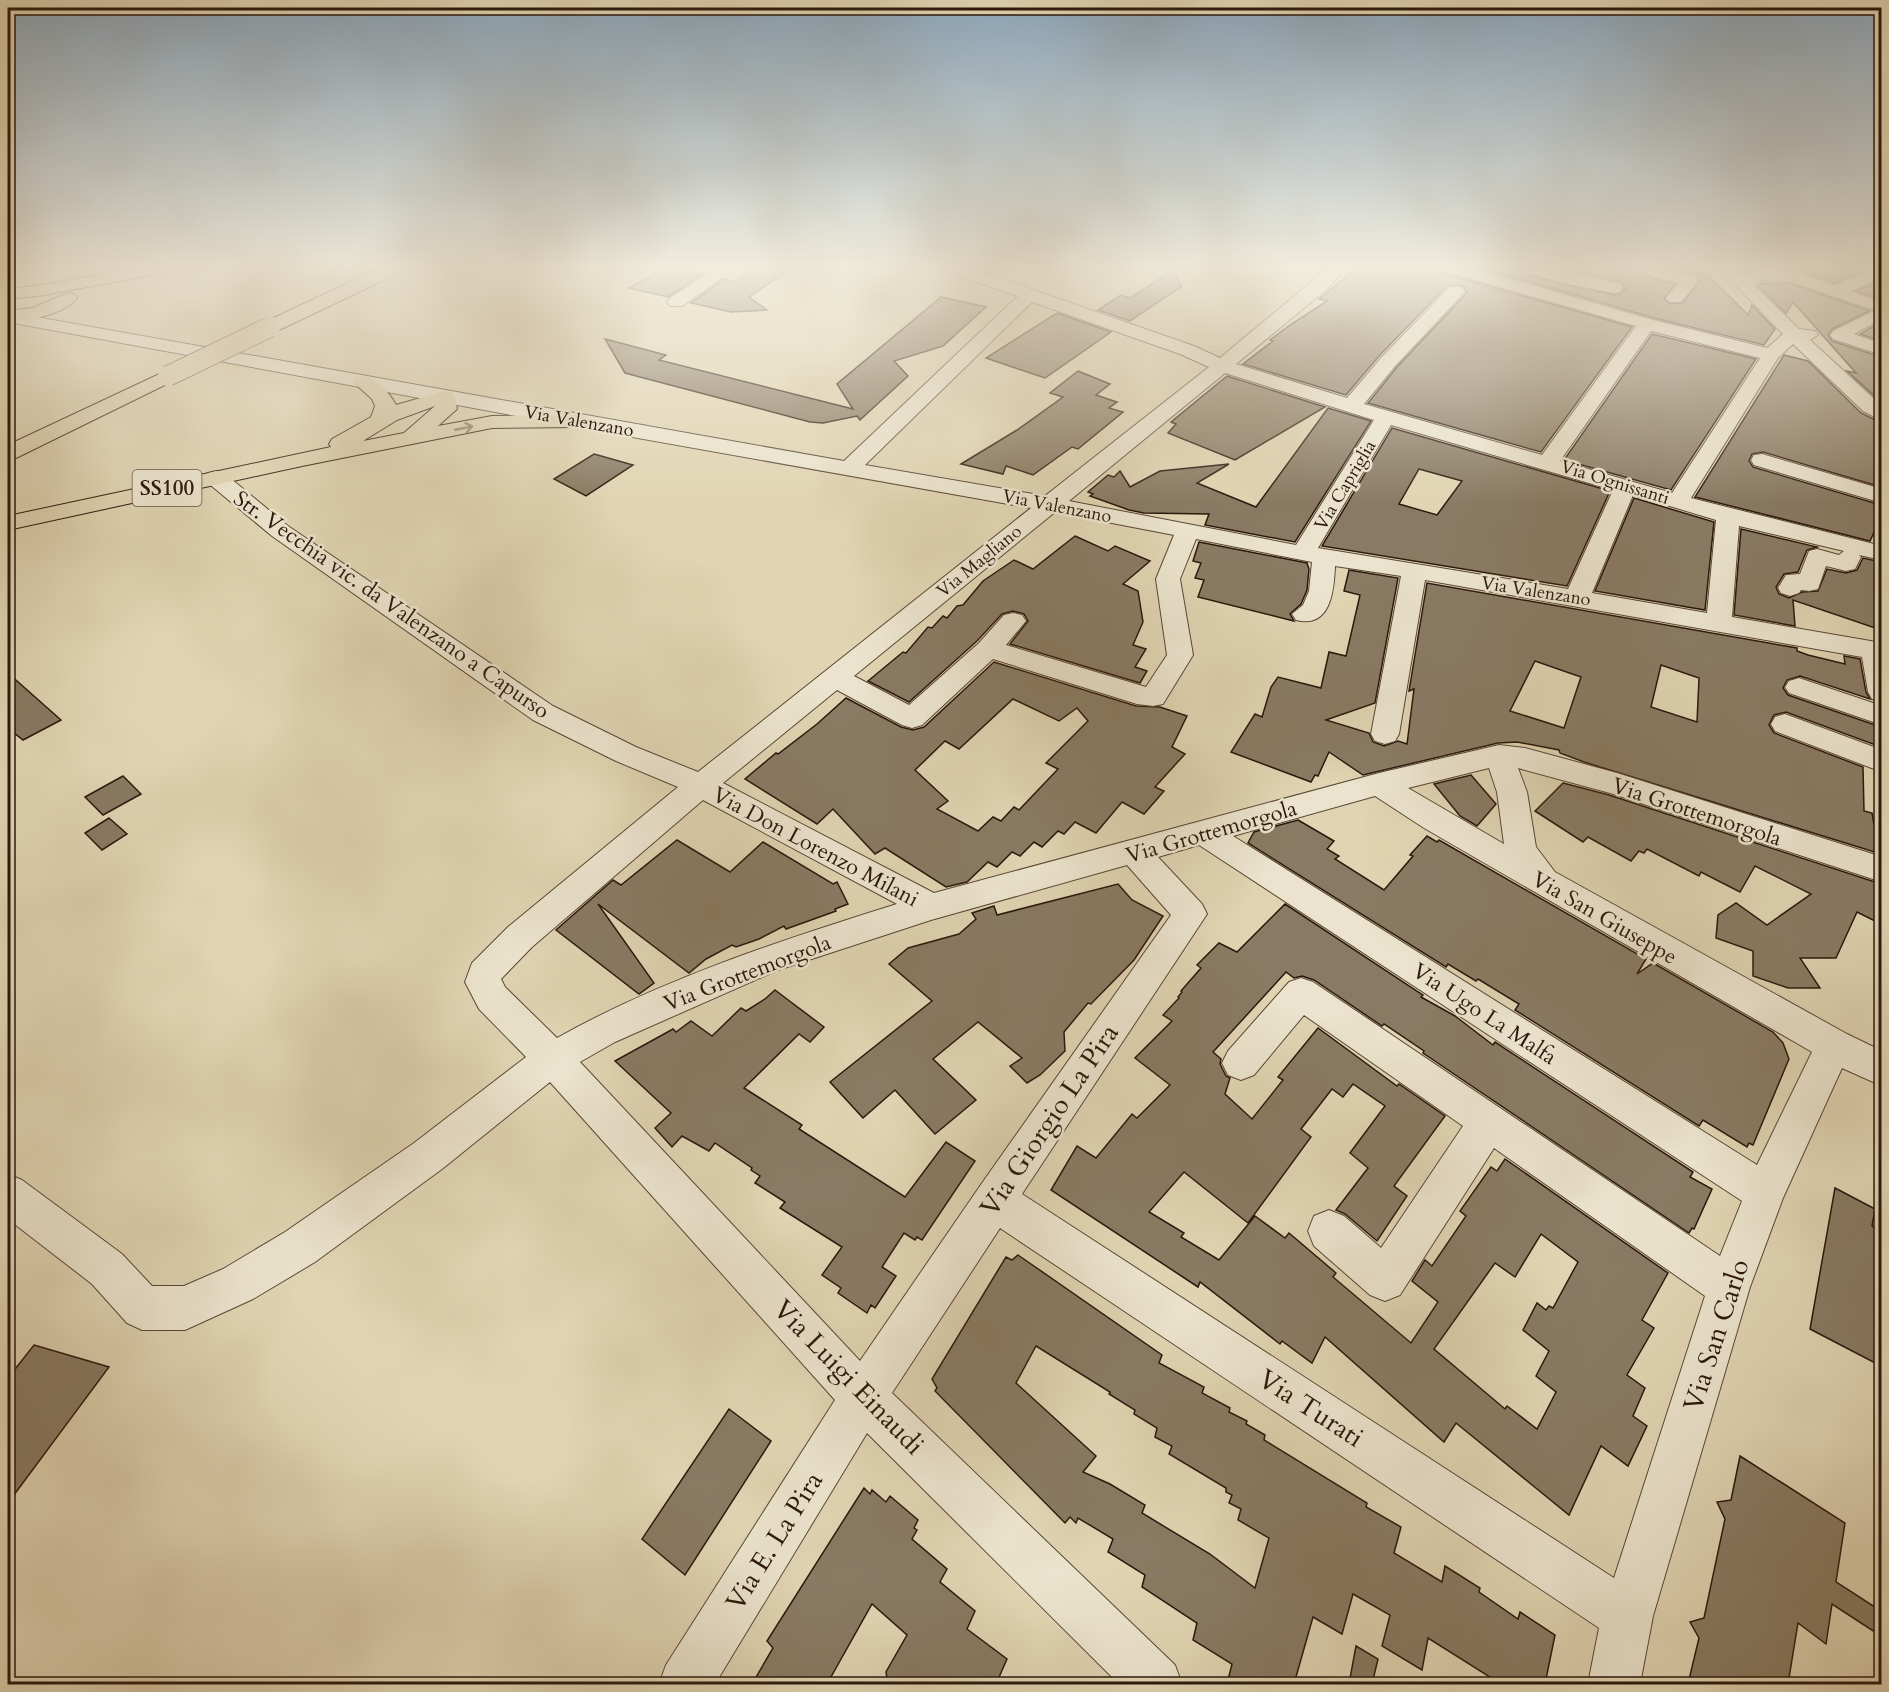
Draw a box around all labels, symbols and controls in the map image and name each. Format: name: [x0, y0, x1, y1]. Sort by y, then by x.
street label: Via Valenzano: [522, 400, 636, 443]
one-way arrow: [453, 422, 473, 433]
street label: Via Capriglia: [1309, 435, 1382, 535]
street label: Via Ognissanti: [1557, 454, 1672, 511]
road number: SS100: [132, 470, 201, 506]
street label: Str. Vecchia vic. da Valenzano a Capurso: [227, 484, 556, 726]
street label: Via Valenzano: [1000, 484, 1114, 529]
street label: Via Magliano: [931, 519, 1027, 604]
street label: Via Valenzano: [1479, 570, 1593, 613]
street label: Via Grottemorgola: [1608, 770, 1786, 854]
street label: Via Don Lorenzo Milani: [707, 780, 924, 914]
street label: Via Grottemorgola: [1122, 793, 1301, 871]
street label: Via San Giuseppe: [1526, 864, 1683, 972]
street label: Via Grottemorgola: [659, 927, 836, 1019]
street label: Via Ugo La Malfa: [1406, 956, 1563, 1072]
street label: Via Giorgio La Pira: [971, 1017, 1128, 1224]
street label: Via San Carlo: [1675, 1254, 1758, 1416]
street label: Via Luigi Einaudi: [765, 1291, 933, 1463]
street label: Via Turati: [1251, 1361, 1371, 1456]
street label: Via E. La Pira: [717, 1464, 832, 1618]

